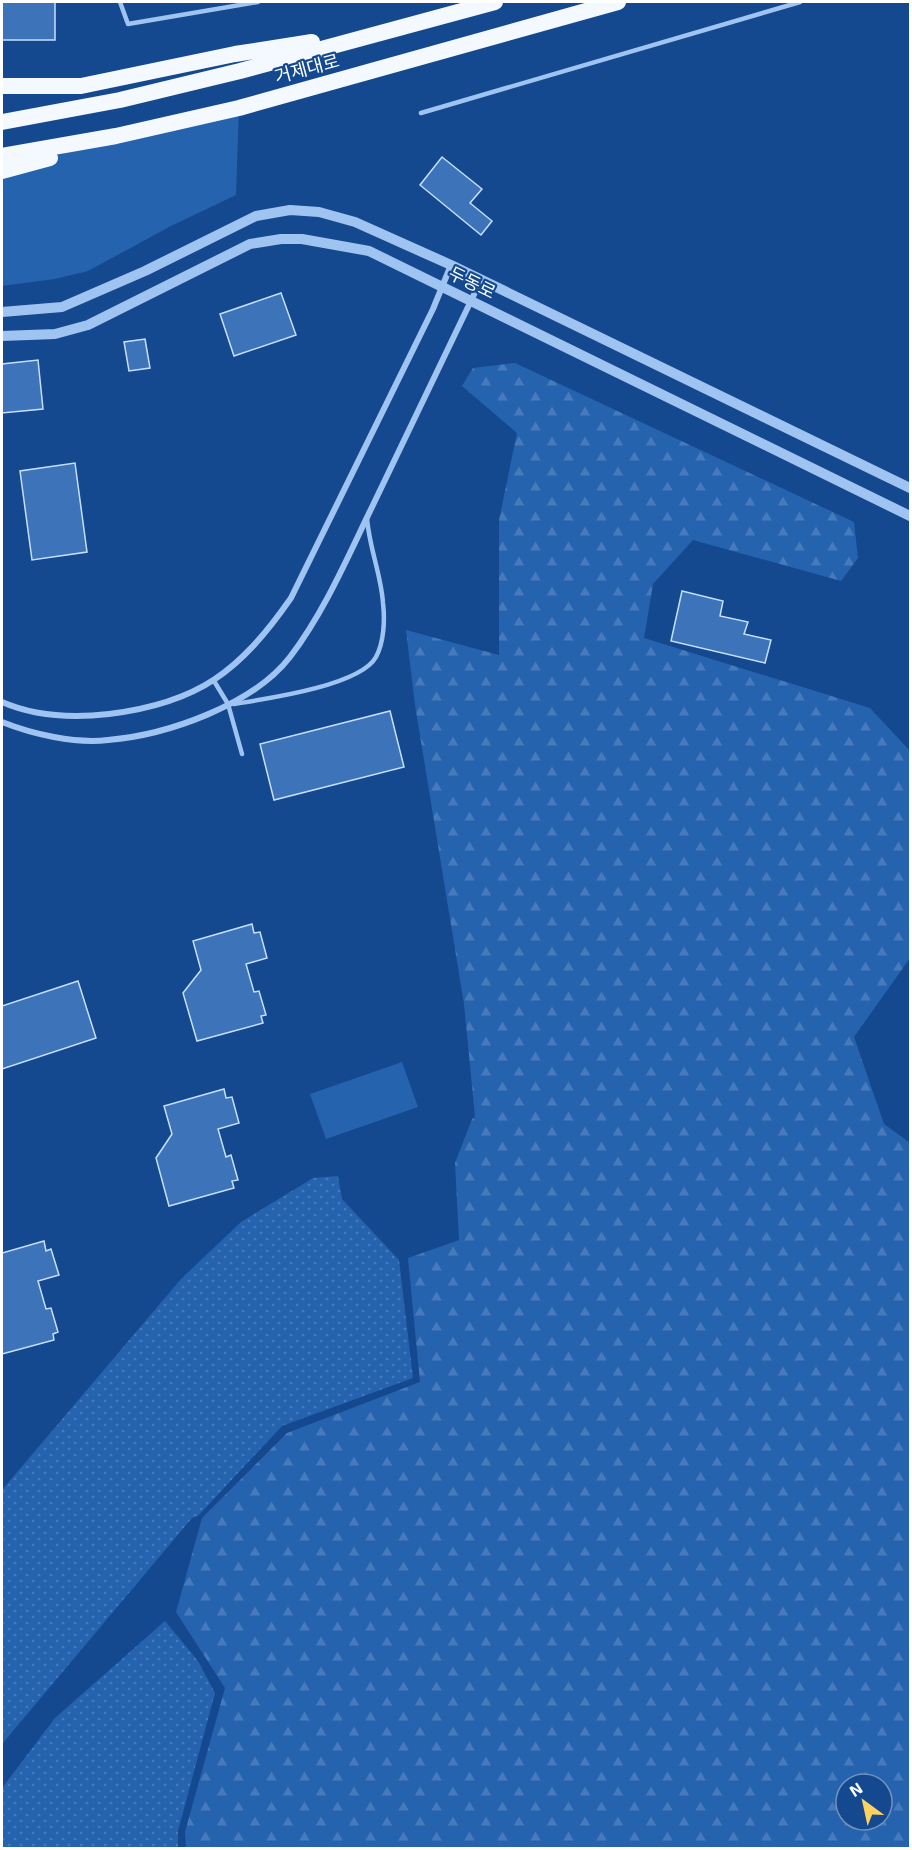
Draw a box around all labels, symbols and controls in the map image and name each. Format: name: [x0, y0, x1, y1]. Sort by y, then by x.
street label: 거제대로: [272, 49, 342, 87]
street label: 두동로: [445, 261, 500, 303]
north arrow: [834, 1772, 894, 1832]
text: N: [846, 1778, 866, 1800]

